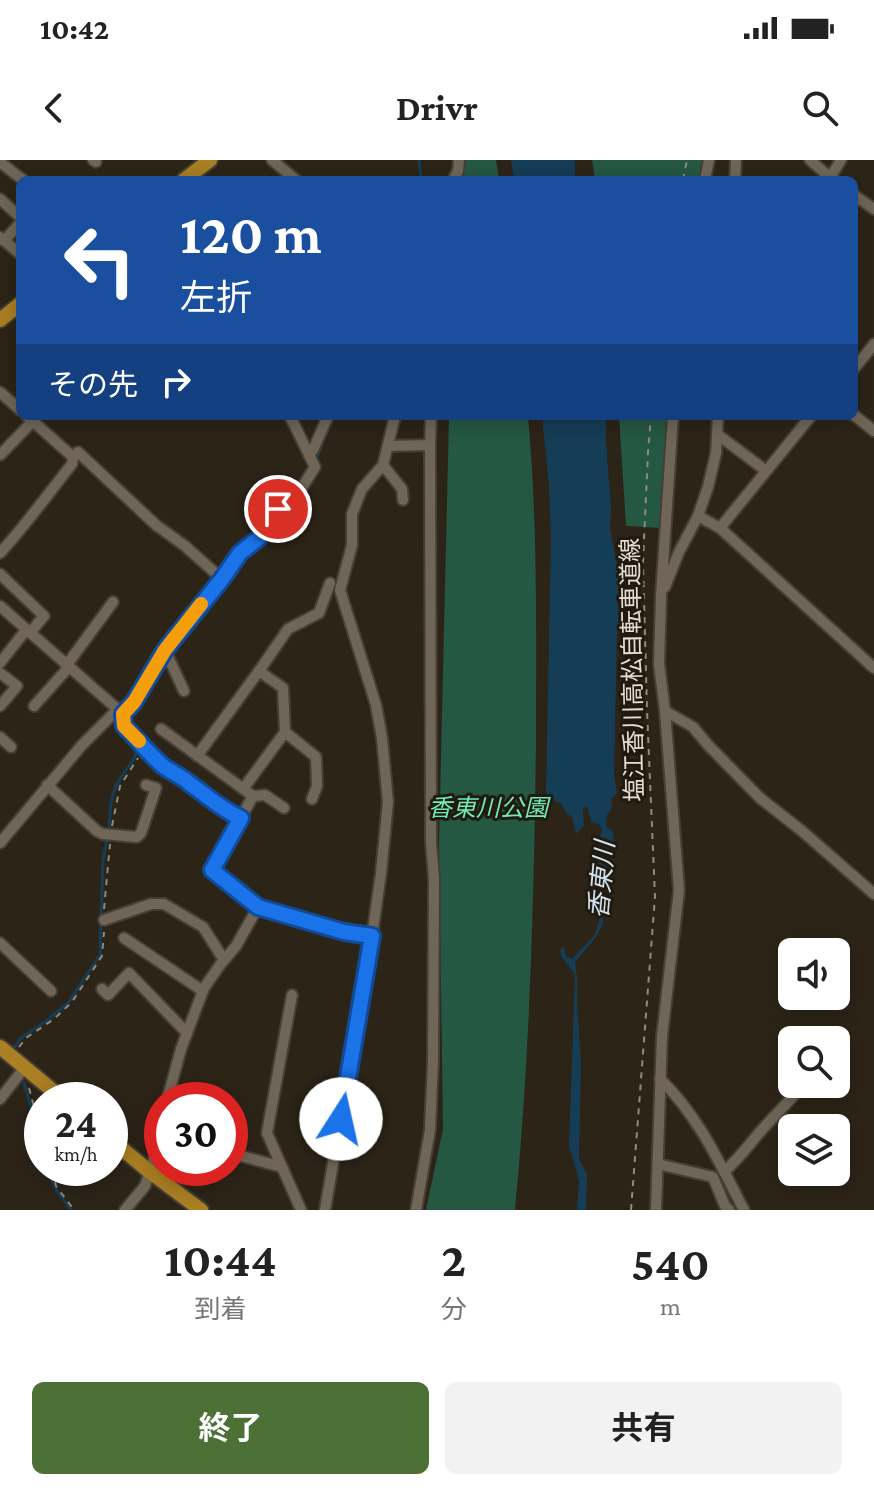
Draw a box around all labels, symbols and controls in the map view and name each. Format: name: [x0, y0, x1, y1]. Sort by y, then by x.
text: 10:42: [40, 12, 109, 45]
icon: back: [32, 86, 76, 130]
icon: search: [798, 86, 842, 130]
text: Drivr: [396, 88, 478, 128]
text: 120 m: [180, 203, 322, 265]
icon: left: [48, 208, 152, 312]
text: 左折: [180, 278, 252, 318]
icon: right: [154, 360, 198, 404]
text: その先: [48, 368, 138, 401]
pin: [244, 475, 312, 543]
icon: arrive: [256, 487, 300, 531]
street label: 塩江香川高松自転車道線: [616, 538, 648, 802]
park label: 香東川公園: [428, 794, 551, 821]
water label: 香東川: [584, 837, 620, 920]
map controls: [778, 938, 850, 1186]
button: sound: [778, 938, 850, 1010]
button: search: [778, 1026, 850, 1098]
position arrow: [299, 1077, 383, 1161]
speed limit sign: 30: [144, 1082, 248, 1186]
text: 24: [55, 1101, 97, 1146]
button: layers: [778, 1114, 850, 1186]
text: km/h: [54, 1143, 98, 1165]
text: 10:44: [164, 1233, 277, 1286]
text: 2: [442, 1233, 466, 1286]
text: 540: [631, 1237, 710, 1290]
text: m: [660, 1292, 681, 1321]
text: 到着: [194, 1295, 246, 1324]
text: 分: [441, 1295, 467, 1324]
button: 終了: [32, 1382, 429, 1474]
button: 共有: [445, 1382, 842, 1474]

